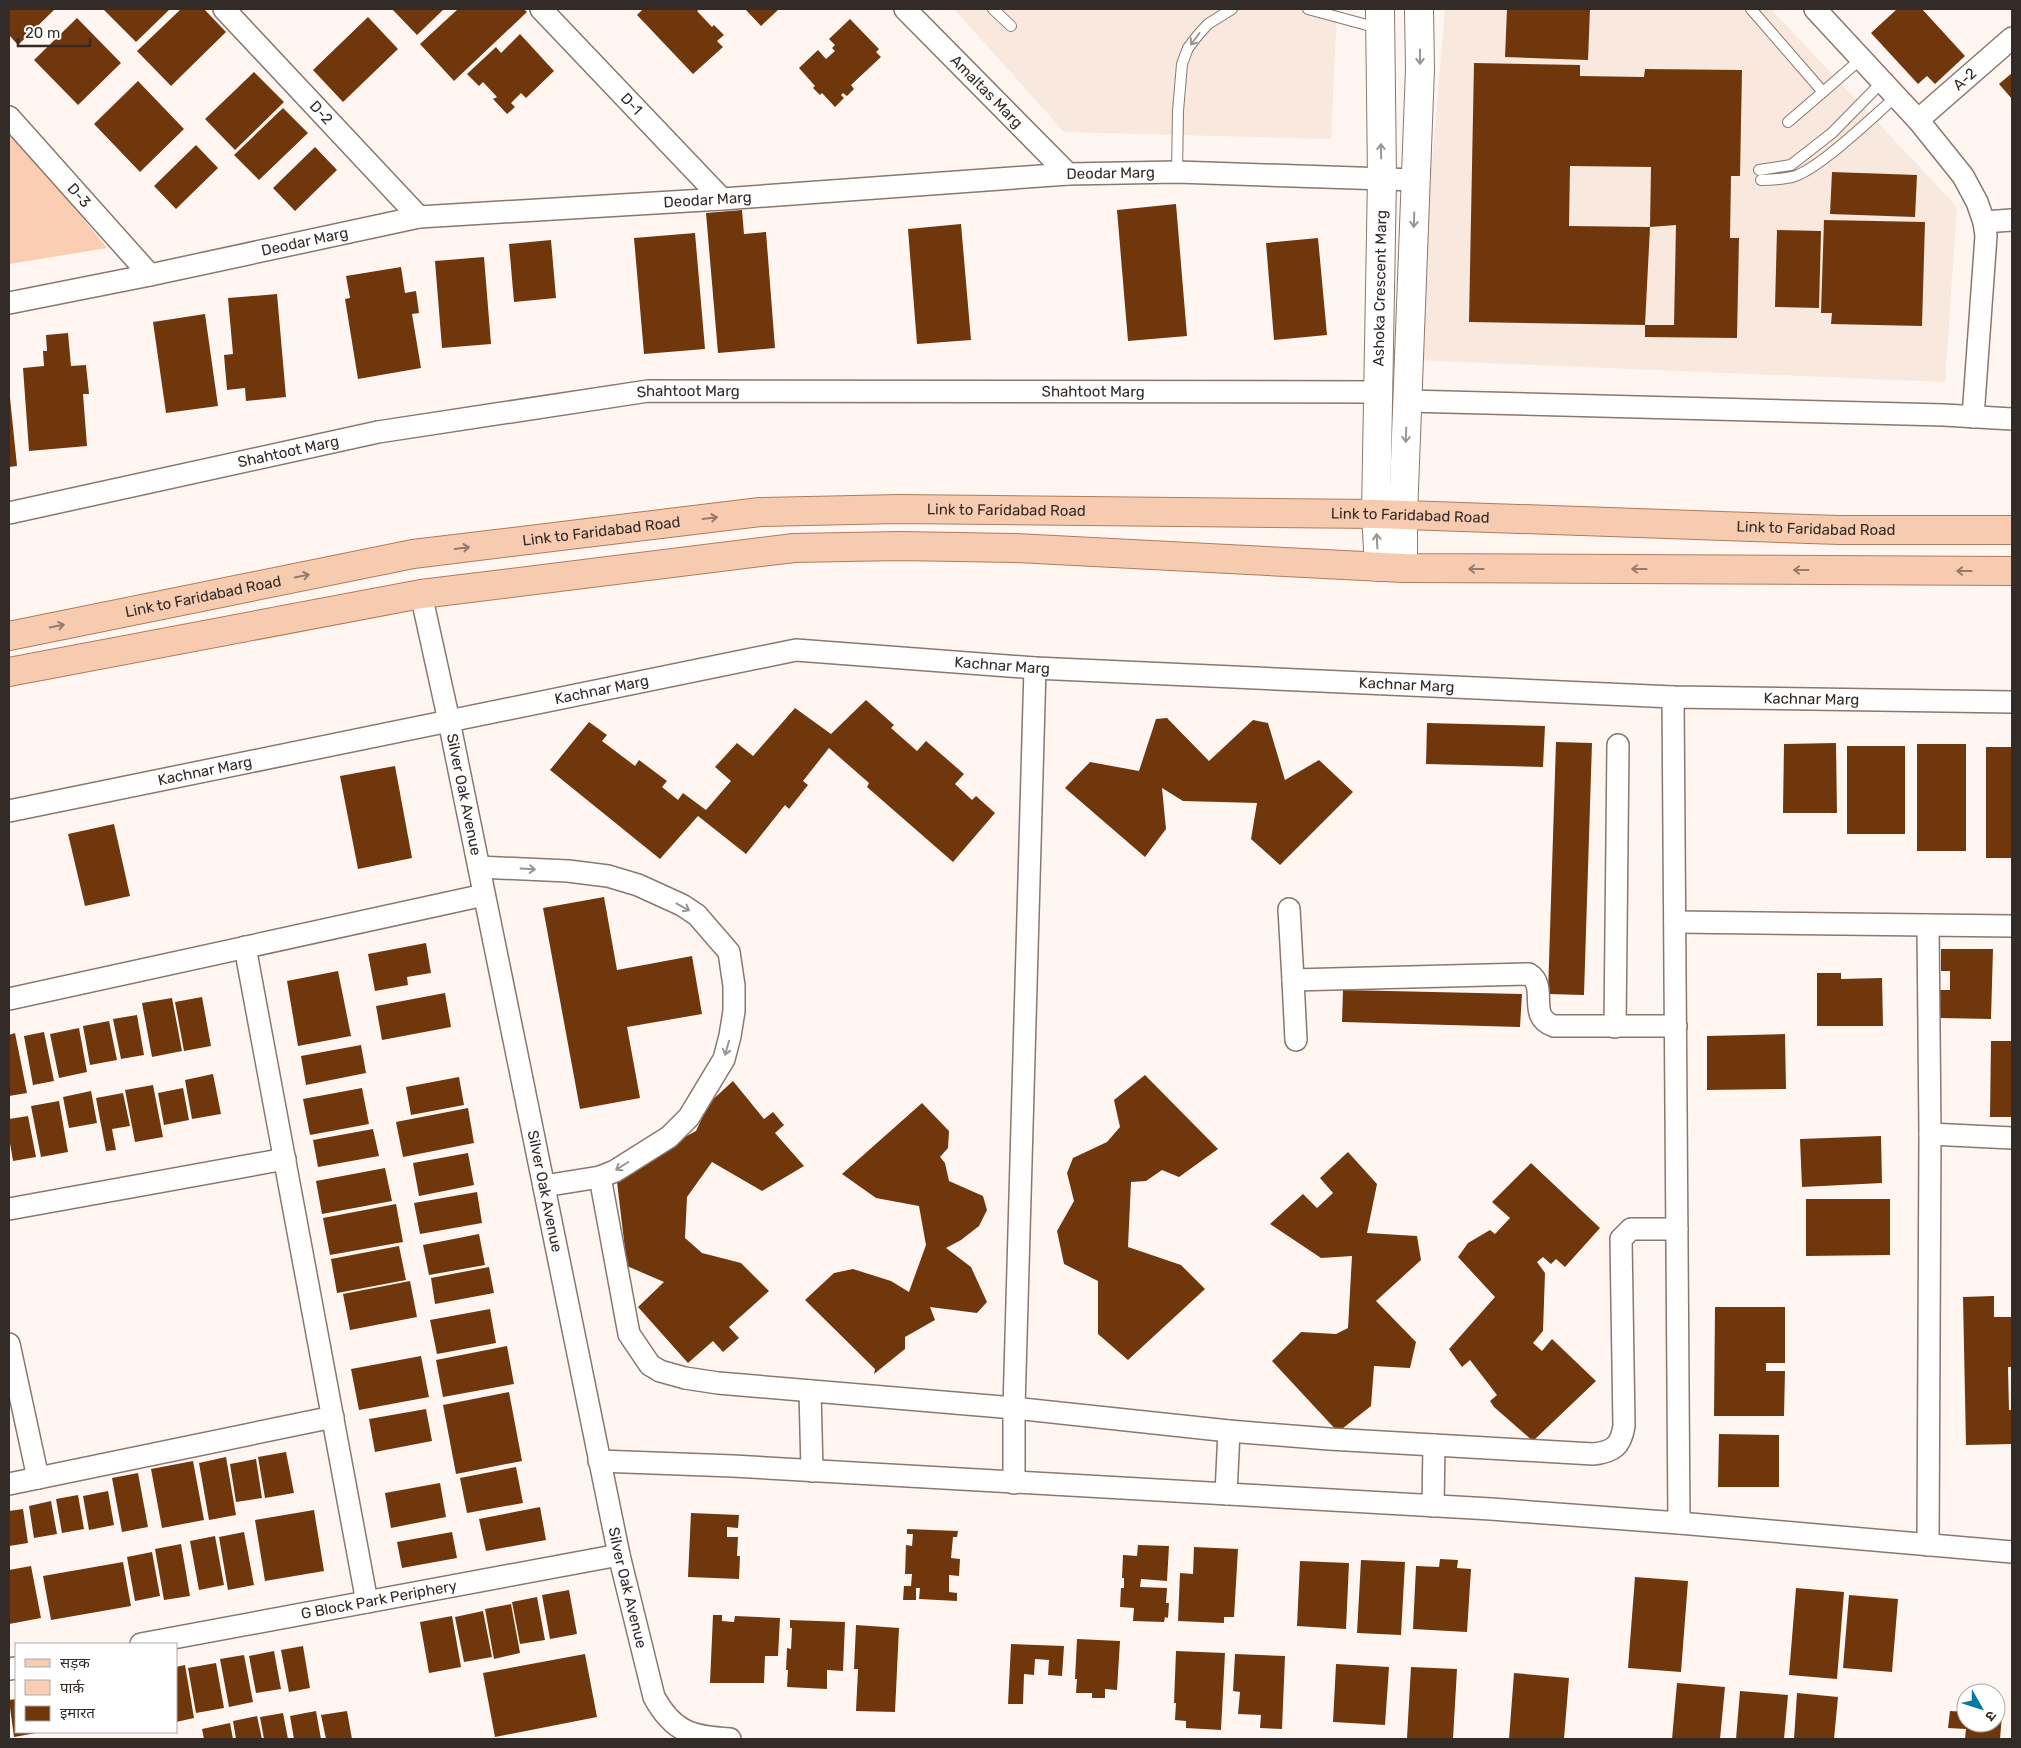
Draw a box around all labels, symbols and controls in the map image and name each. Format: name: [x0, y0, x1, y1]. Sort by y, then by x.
scale bar: [18, 15, 90, 47]
text: 20 m: [25, 24, 60, 42]
one-way arrow: [1190, 32, 1200, 46]
one-way arrow: [1415, 49, 1425, 65]
street label: Amaltas Marg: [947, 51, 1027, 132]
street label: A-2: [1949, 64, 1980, 94]
street label: D-1: [617, 89, 646, 119]
street label: D-2: [306, 97, 337, 128]
one-way arrow: [1376, 143, 1386, 159]
street label: Deodar Marg: [1066, 163, 1155, 183]
street label: D-3: [63, 180, 94, 211]
street label: Deodar Marg: [663, 188, 752, 211]
street label: Ashoka Crescent Marg: [1370, 210, 1390, 367]
one-way arrow: [1409, 212, 1418, 228]
street label: Deodar Marg: [260, 224, 350, 260]
street label: Shahtoot Marg: [635, 382, 740, 402]
street label: Shahtoot Marg: [1042, 383, 1145, 401]
one-way arrow: [1401, 426, 1411, 442]
street label: Shahtoot Marg: [236, 432, 341, 472]
street label: Link to Faridabad Road: [927, 500, 1086, 520]
street label: Link to Faridabad Road: [1331, 505, 1490, 527]
street label: Link to Faridabad Road: [521, 513, 681, 550]
one-way arrow: [701, 513, 717, 523]
street label: Link to Faridabad Road: [1736, 517, 1895, 539]
one-way arrow: [1373, 533, 1382, 549]
one-way arrow: [453, 543, 469, 553]
one-way arrow: [1468, 564, 1484, 574]
one-way arrow: [1631, 564, 1647, 574]
one-way arrow: [1793, 565, 1810, 575]
one-way arrow: [1956, 566, 1972, 576]
one-way arrow: [293, 571, 309, 581]
street label: Link to Faridabad Road: [123, 572, 283, 621]
one-way arrow: [48, 621, 64, 630]
street label: Kachnar Marg: [954, 653, 1050, 678]
street label: Kachnar Marg: [553, 671, 650, 708]
street label: Kachnar Marg: [1358, 674, 1455, 696]
street label: Kachnar Marg: [1763, 689, 1859, 709]
street label: Silver Oak Avenue: [443, 732, 485, 857]
street label: Kachnar Marg: [156, 752, 254, 789]
one-way arrow: [519, 864, 535, 873]
one-way arrow: [676, 902, 690, 912]
one-way arrow: [721, 1040, 731, 1056]
street label: Silver Oak Avenue: [524, 1129, 566, 1254]
one-way arrow: [616, 1162, 630, 1172]
street label: Silver Oak Avenue: [605, 1526, 651, 1650]
street label: G Block Park Periphery: [299, 1576, 458, 1623]
legend: [15, 1643, 178, 1733]
text: सड़क: [60, 1654, 90, 1672]
text: पार्क: [60, 1679, 84, 1697]
north arrow: [1956, 1683, 2006, 1733]
text: इमारत: [60, 1704, 95, 1722]
text: उ: [1981, 1707, 2000, 1725]

